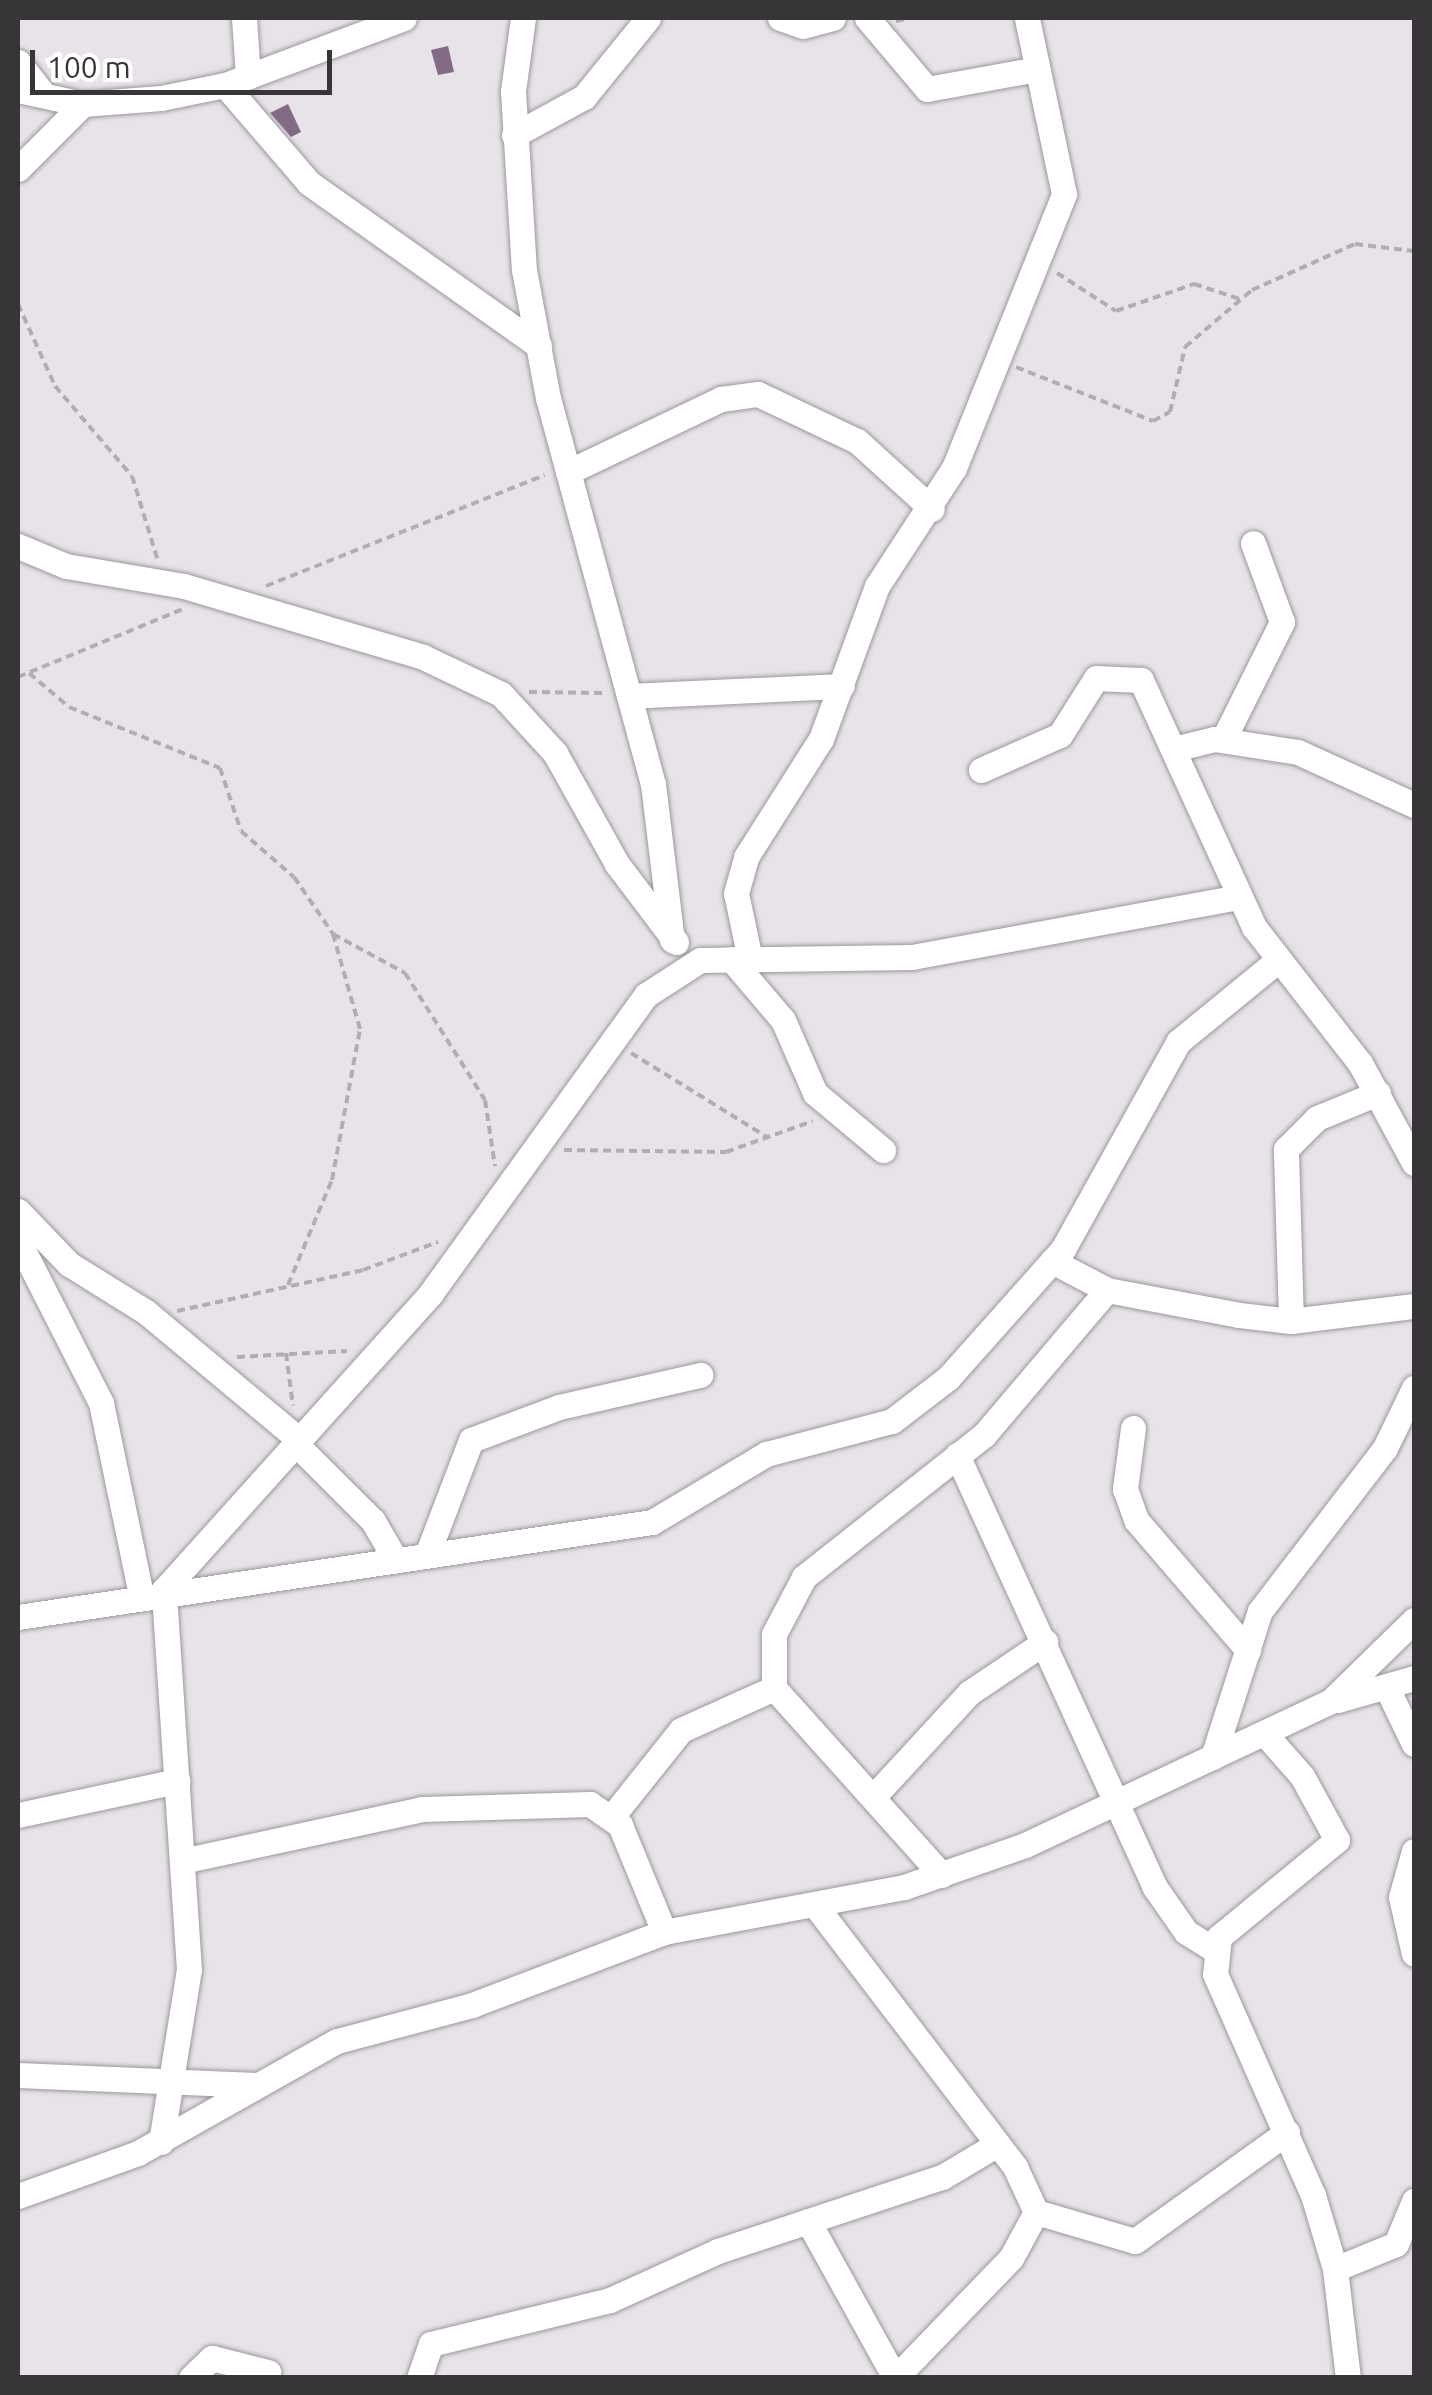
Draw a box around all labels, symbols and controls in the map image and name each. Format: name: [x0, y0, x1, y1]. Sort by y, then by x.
scale bar: [35, 30, 338, 92]
text: 100 m: [47, 50, 131, 84]

